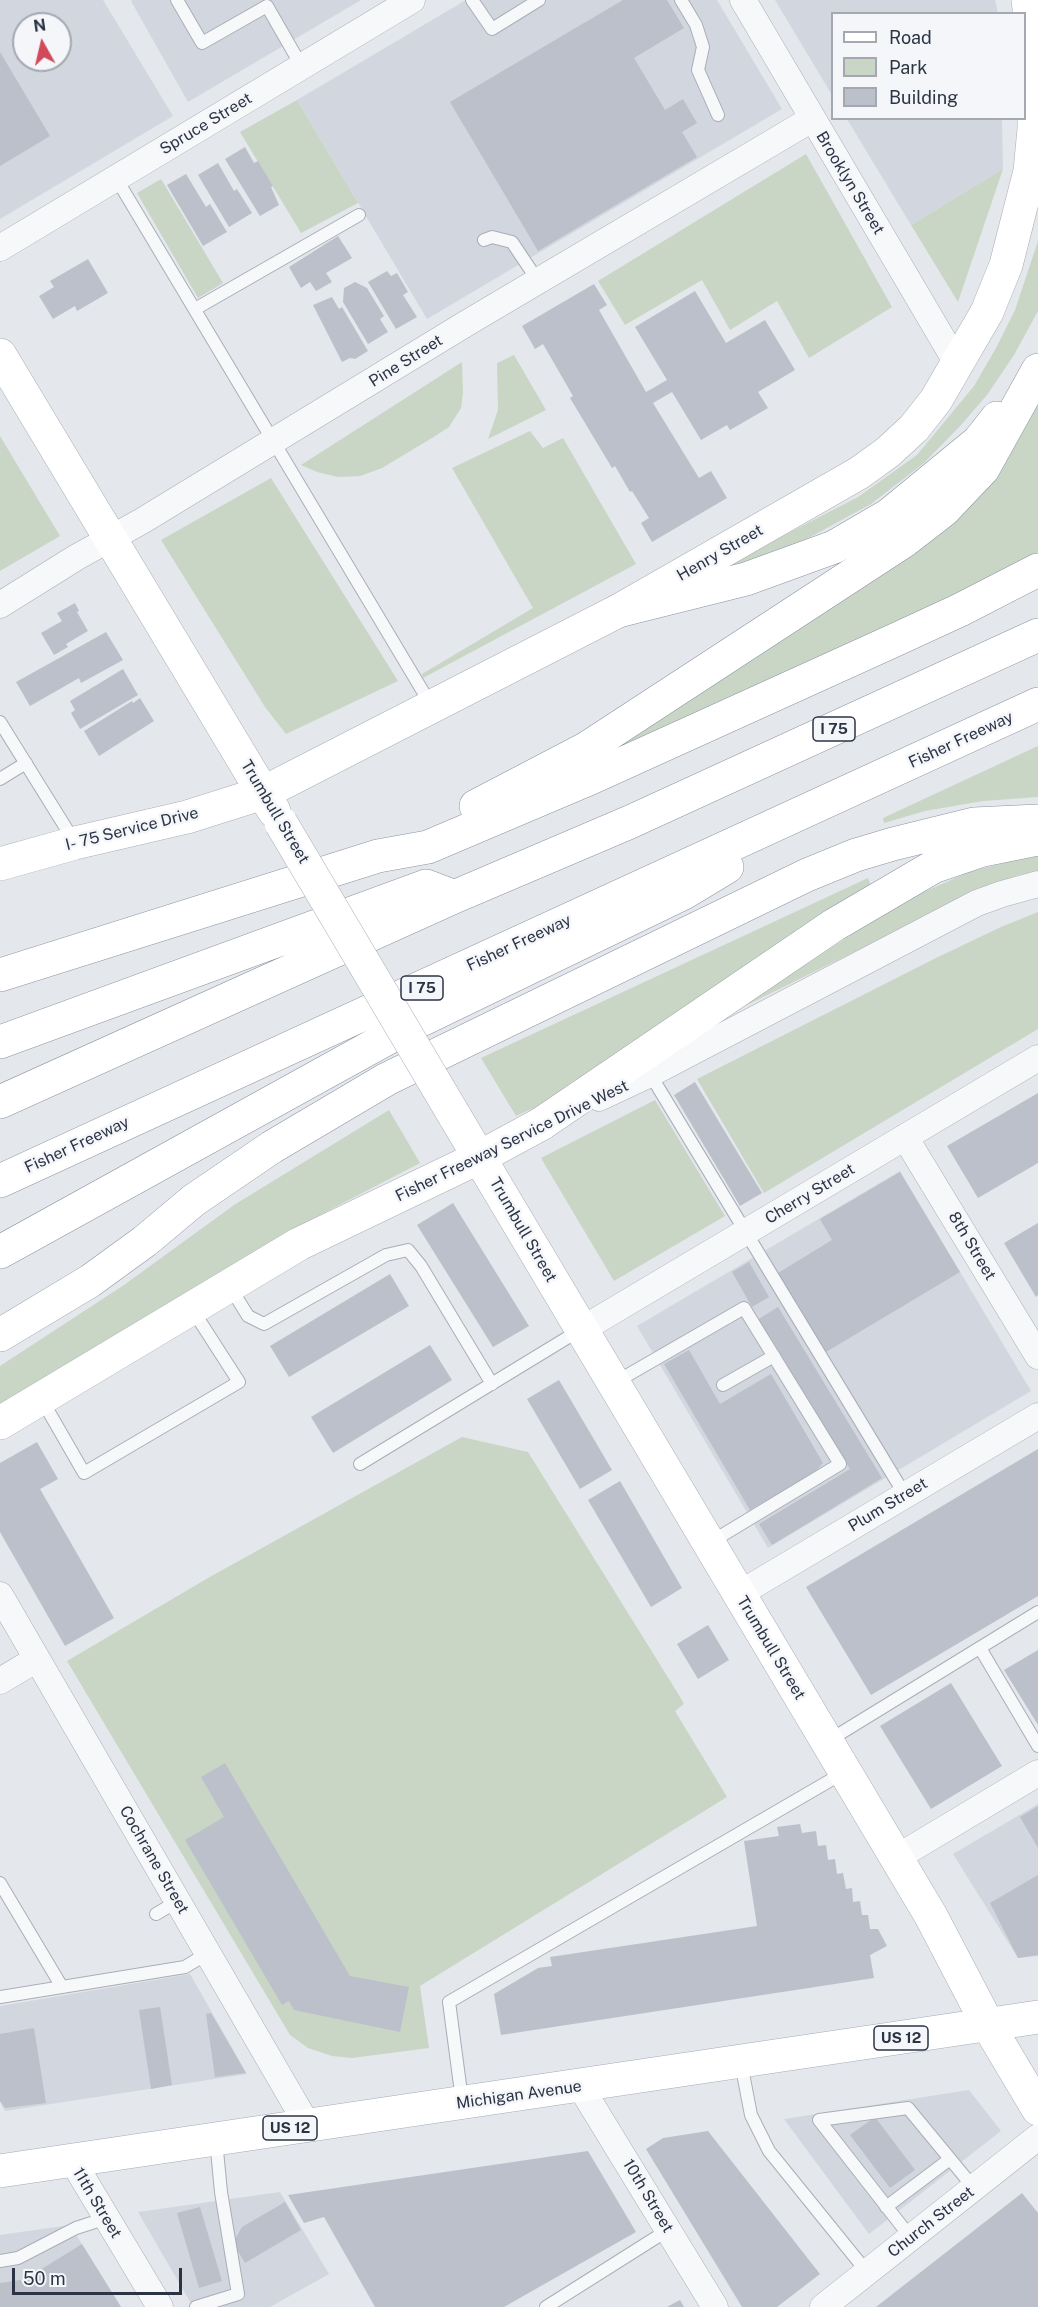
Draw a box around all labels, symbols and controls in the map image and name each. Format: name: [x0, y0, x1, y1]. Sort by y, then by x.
north arrow: [12, 12, 72, 72]
legend: [831, 12, 1026, 120]
text: N: [32, 15, 47, 36]
text: Road: [889, 27, 932, 48]
text: Park: [889, 57, 927, 78]
text: Building: [889, 87, 958, 108]
street label: Spruce Street: [156, 89, 256, 159]
street label: Brooklyn Street: [812, 128, 888, 238]
street label: Pine Street: [366, 331, 446, 391]
street label: Henry Street: [674, 521, 766, 585]
street label: Fisher Freeway: [906, 707, 1016, 773]
road number: I 75: [813, 717, 855, 741]
street label: Trumbull Street: [237, 757, 313, 867]
street label: I- 75 Service Drive: [64, 803, 200, 855]
street label: Fisher Freeway: [464, 910, 574, 976]
road number: I 75: [401, 976, 443, 1000]
street label: Fisher Freeway Service Drive West: [392, 1076, 632, 1206]
street label: Fisher Freeway: [22, 1112, 132, 1178]
street label: Cherry Street: [762, 1160, 858, 1228]
street label: Trumbull Street: [485, 1174, 561, 1286]
street label: 8th Street: [944, 1208, 1000, 1284]
street label: Plum Street: [845, 1474, 931, 1536]
street label: Trumbull Street: [733, 1593, 809, 1703]
street label: Cochrane Street: [115, 1803, 193, 1917]
road number: US 12: [874, 2026, 928, 2050]
street label: Michigan Avenue: [455, 2077, 583, 2113]
road number: US 12: [263, 2116, 317, 2140]
street label: 10th Street: [619, 2156, 677, 2236]
street label: 11th Street: [68, 2164, 126, 2242]
street label: Church Street: [884, 2182, 978, 2262]
scale bar: [15, 2256, 184, 2294]
text: 50 m: [23, 2268, 66, 2289]

